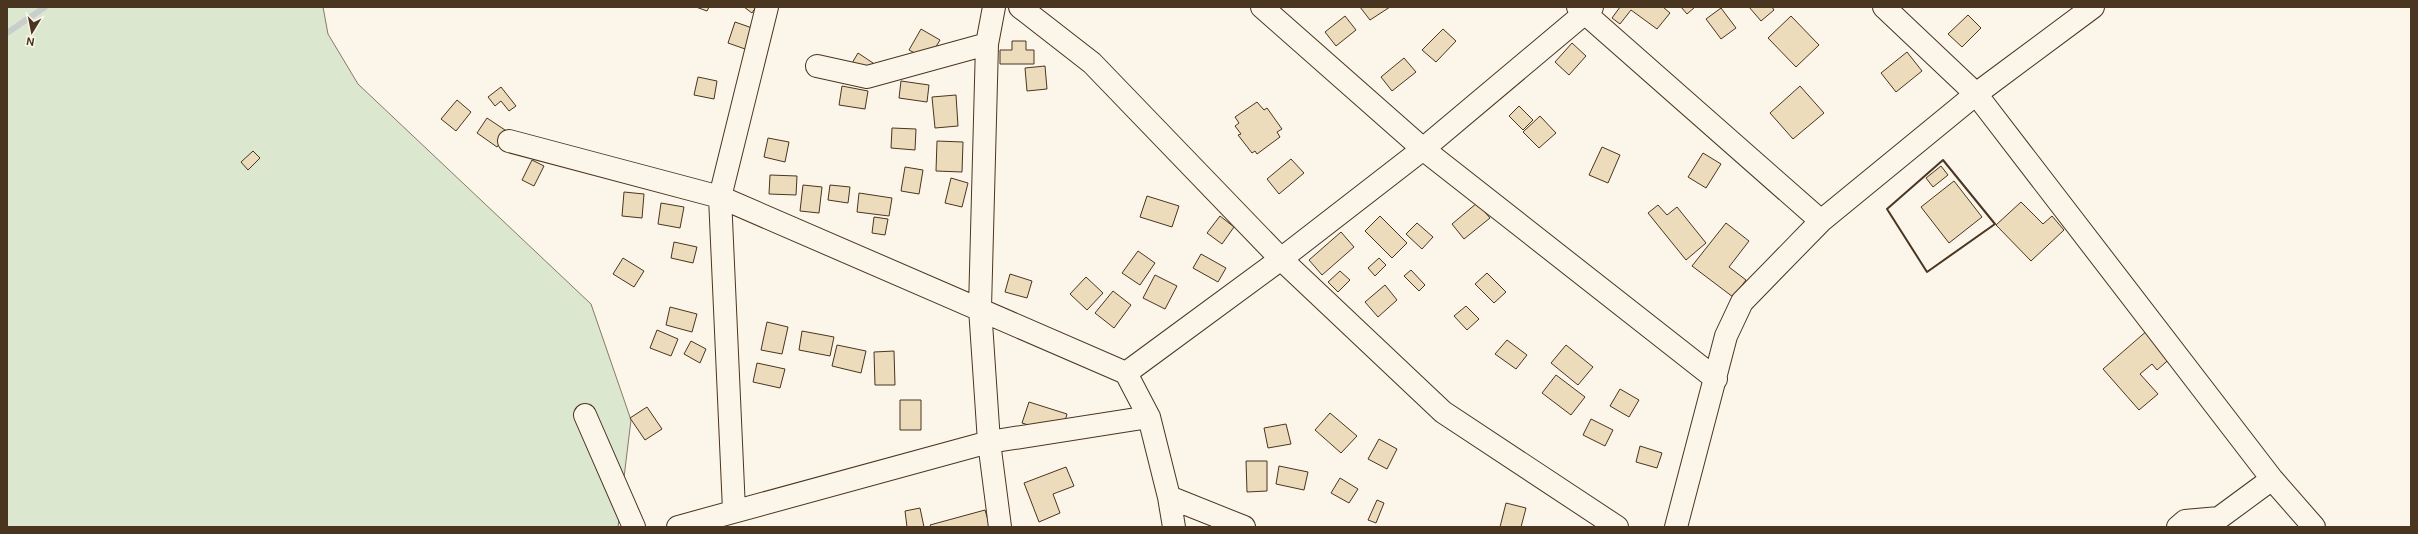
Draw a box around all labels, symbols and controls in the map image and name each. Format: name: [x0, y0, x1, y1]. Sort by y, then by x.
north arrow: [12, 12, 52, 52]
text: N: [25, 34, 35, 49]

